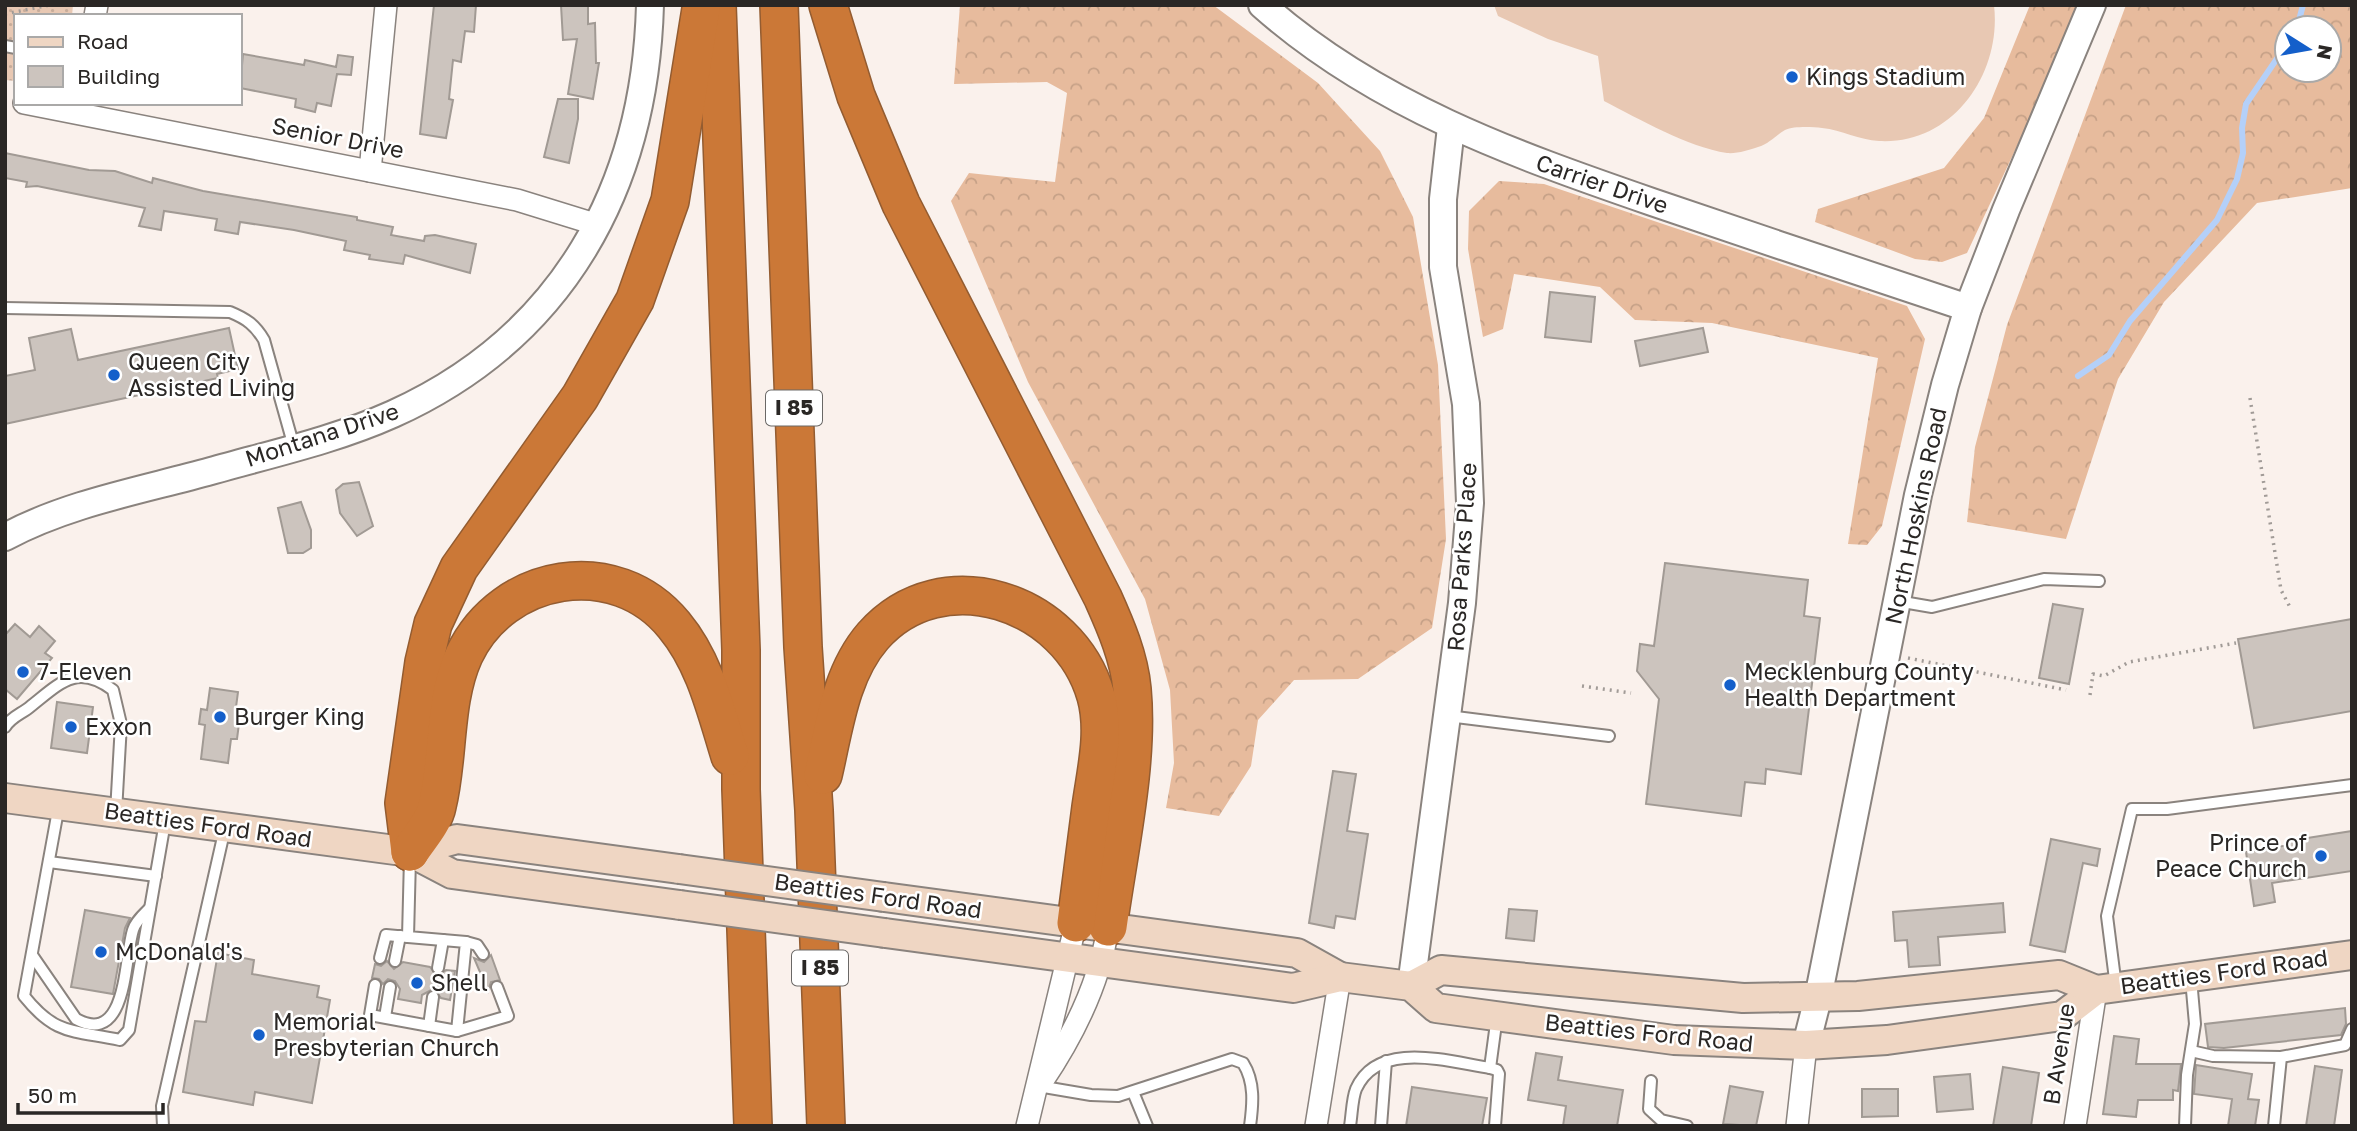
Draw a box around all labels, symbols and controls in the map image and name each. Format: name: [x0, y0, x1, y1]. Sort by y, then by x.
legend: [14, 14, 242, 105]
north arrow: [2273, 14, 2343, 84]
text: Road: [77, 28, 128, 54]
text: N: [2313, 43, 2338, 62]
place label: Kings Stadium: [1806, 62, 1965, 90]
text: Building: [77, 63, 160, 89]
marker: Kings Stadium: [1784, 69, 1800, 85]
street label: Senior Drive: [270, 111, 407, 164]
street label: Carrier Drive: [1533, 147, 1672, 219]
place label: Queen City Assisted Living: [128, 347, 295, 401]
marker: Queen City Assisted Living: [106, 367, 122, 383]
road number: I 85: [766, 390, 822, 426]
street label: Montana Drive: [241, 396, 402, 472]
street label: North Hoskins Road: [1878, 405, 1952, 627]
street label: Rosa Parks Place: [1440, 462, 1482, 652]
place label: 7-Eleven: [37, 657, 132, 685]
place label: Mecklenburg County Health Department: [1744, 657, 1974, 711]
marker: 7-Eleven: [15, 664, 31, 680]
marker: Mecklenburg County Health Department: [1722, 677, 1738, 693]
place label: Burger King: [234, 702, 365, 730]
marker: Burger King: [212, 709, 228, 725]
place label: Exxon: [85, 712, 152, 740]
marker: Exxon: [63, 719, 79, 735]
street label: Beatties Ford Road: [103, 796, 314, 852]
place label: Prince of Peace Church: [2155, 828, 2307, 882]
marker: Prince of Peace Church: [2313, 848, 2329, 864]
street label: Beatties Ford Road: [773, 867, 984, 923]
place label: McDonald's: [115, 937, 243, 965]
street label: Beatties Ford Road: [2118, 943, 2329, 999]
marker: McDonald's: [93, 944, 109, 960]
road number: I 85: [792, 950, 848, 986]
place label: Shell: [431, 968, 488, 996]
marker: Shell: [409, 975, 425, 991]
street label: B Avenue: [2036, 1001, 2080, 1107]
place label: Memorial Presbyterian Church: [273, 1007, 499, 1061]
street label: Beatties Ford Road: [1544, 1007, 1755, 1057]
marker: Memorial Presbyterian Church: [251, 1027, 267, 1043]
scale bar: [18, 1072, 163, 1116]
text: 50 m: [28, 1082, 77, 1108]

